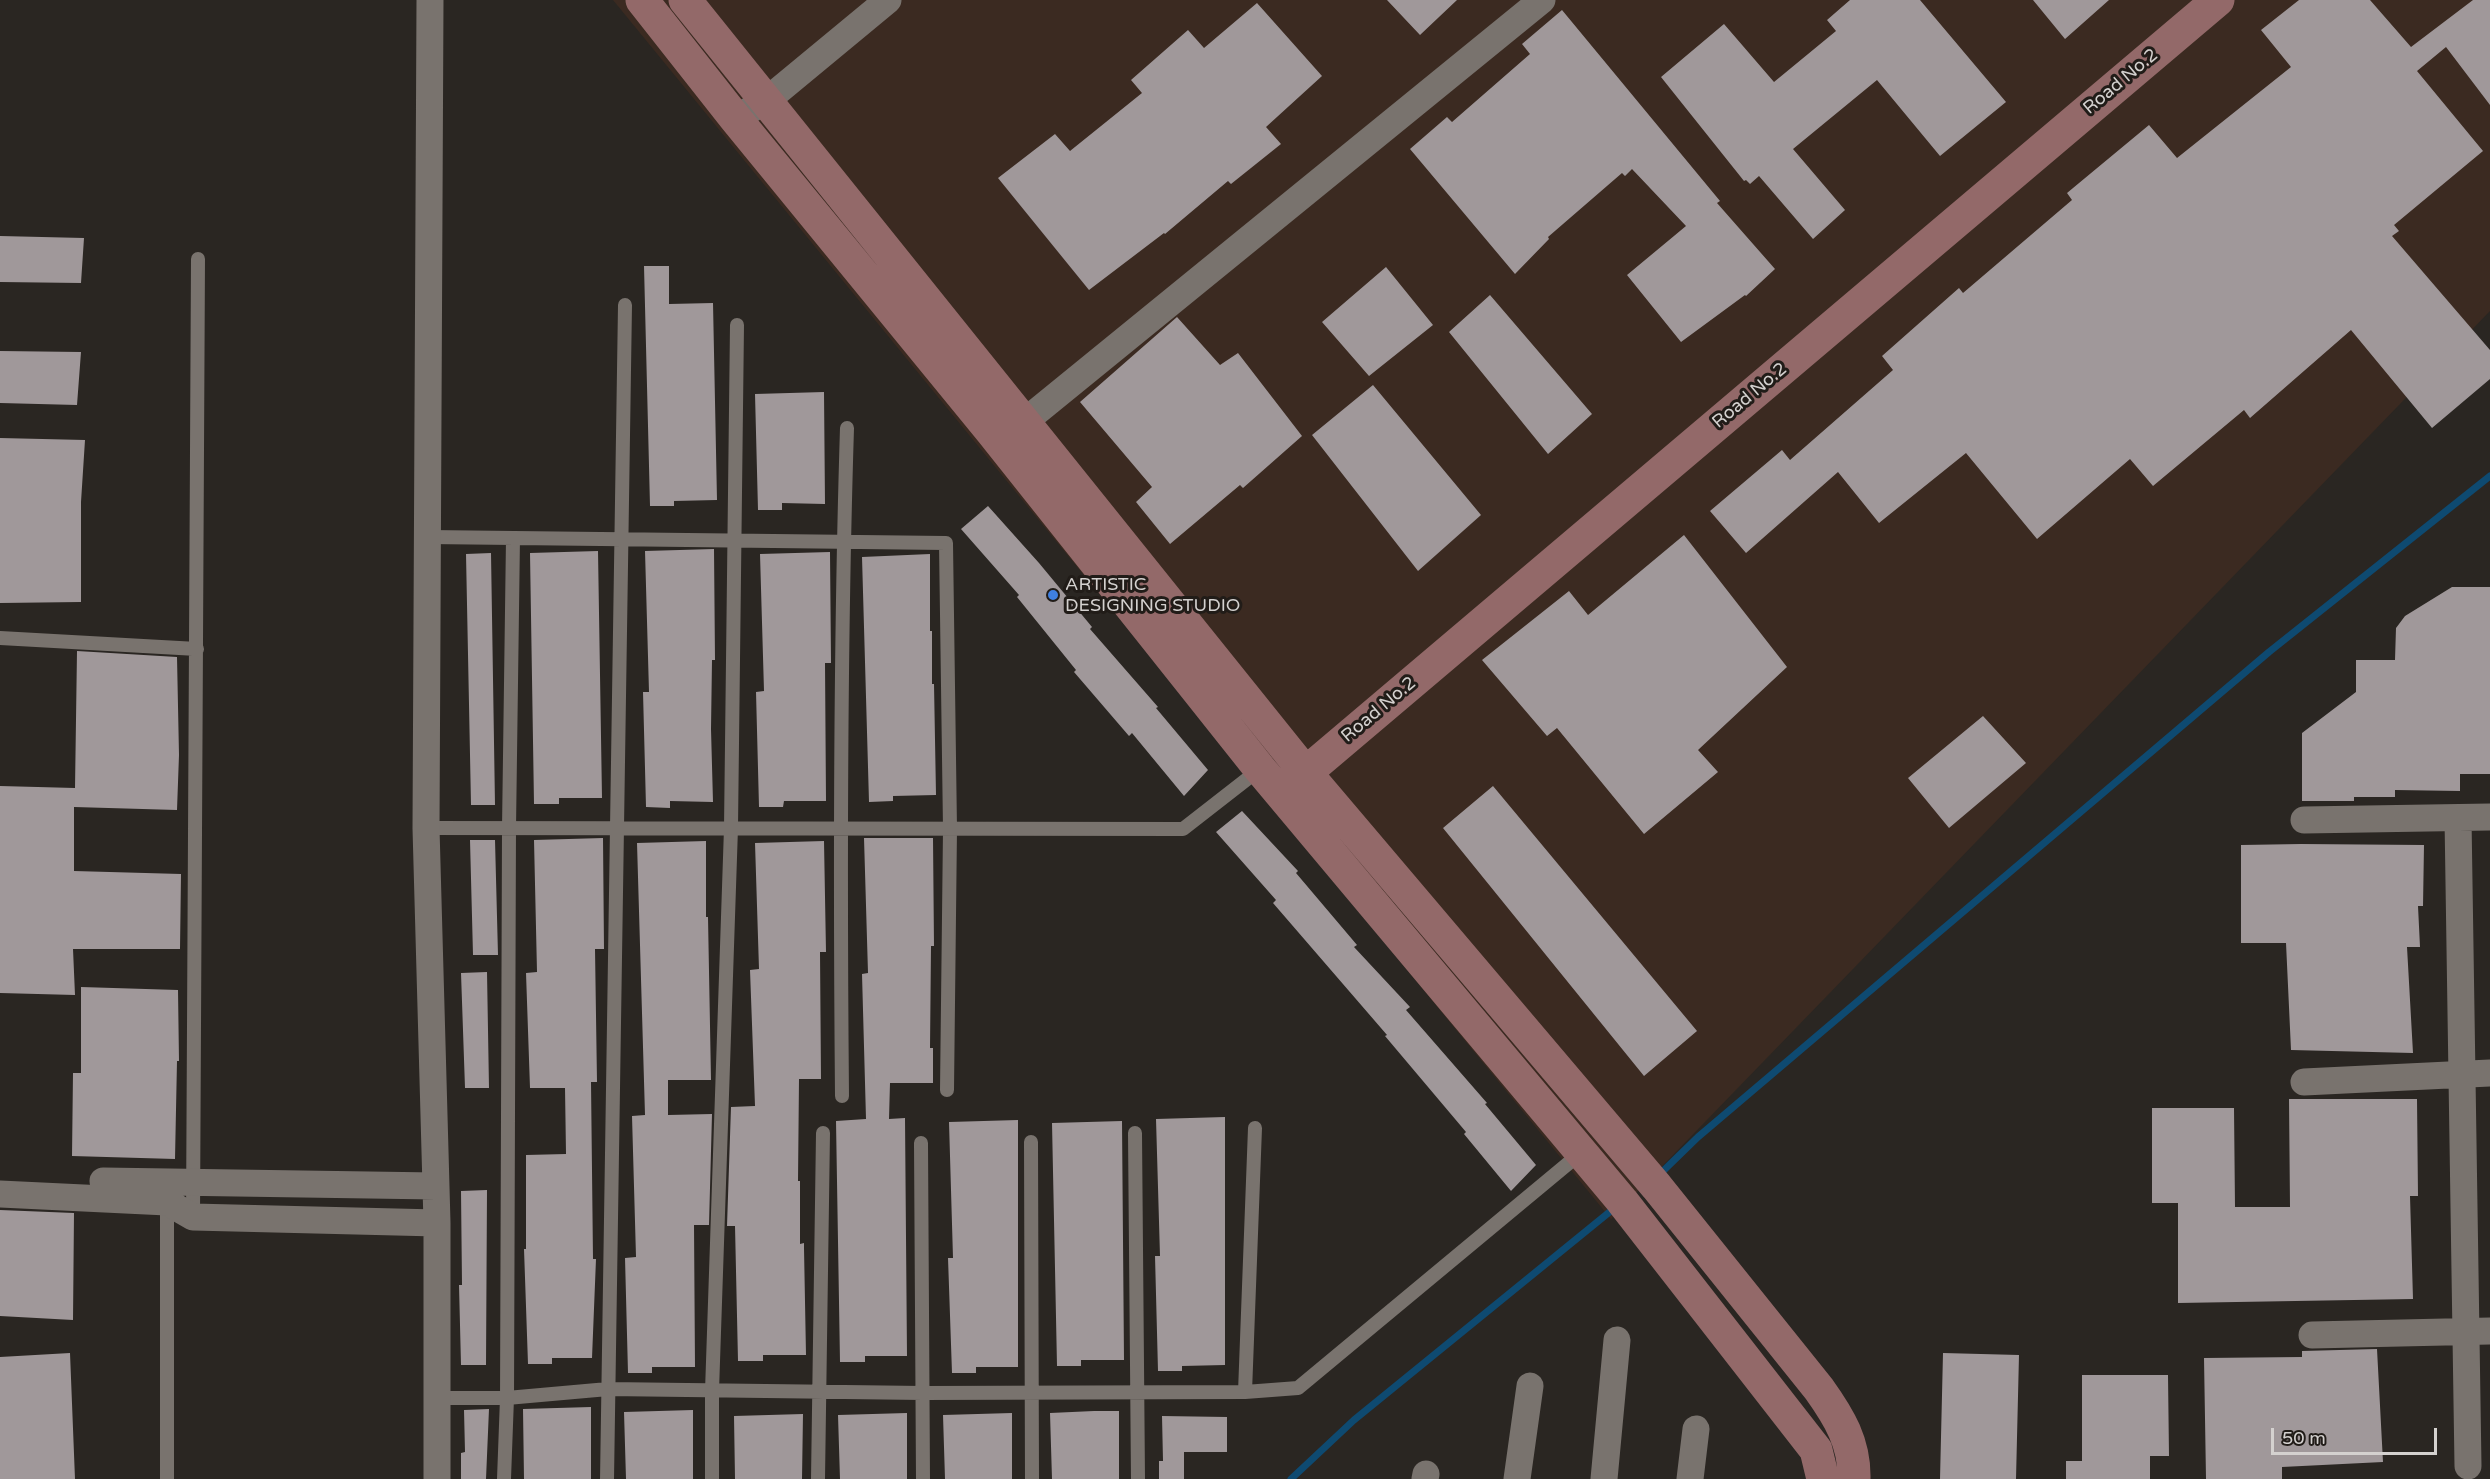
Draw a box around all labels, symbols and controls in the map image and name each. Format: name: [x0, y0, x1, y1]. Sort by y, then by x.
street label: Road No.2: [2079, 45, 2163, 119]
street label: Road No.2: [1708, 359, 1792, 433]
place label: ARTISTIC DESIGNING STUDIO: [1065, 574, 1240, 616]
marker: ARTISTIC DESIGNING STUDIO: [1046, 588, 1060, 602]
street label: Road No.2: [1337, 673, 1421, 747]
scale bar: [2274, 1416, 2440, 1454]
text: 50 m: [2282, 1427, 2326, 1449]

